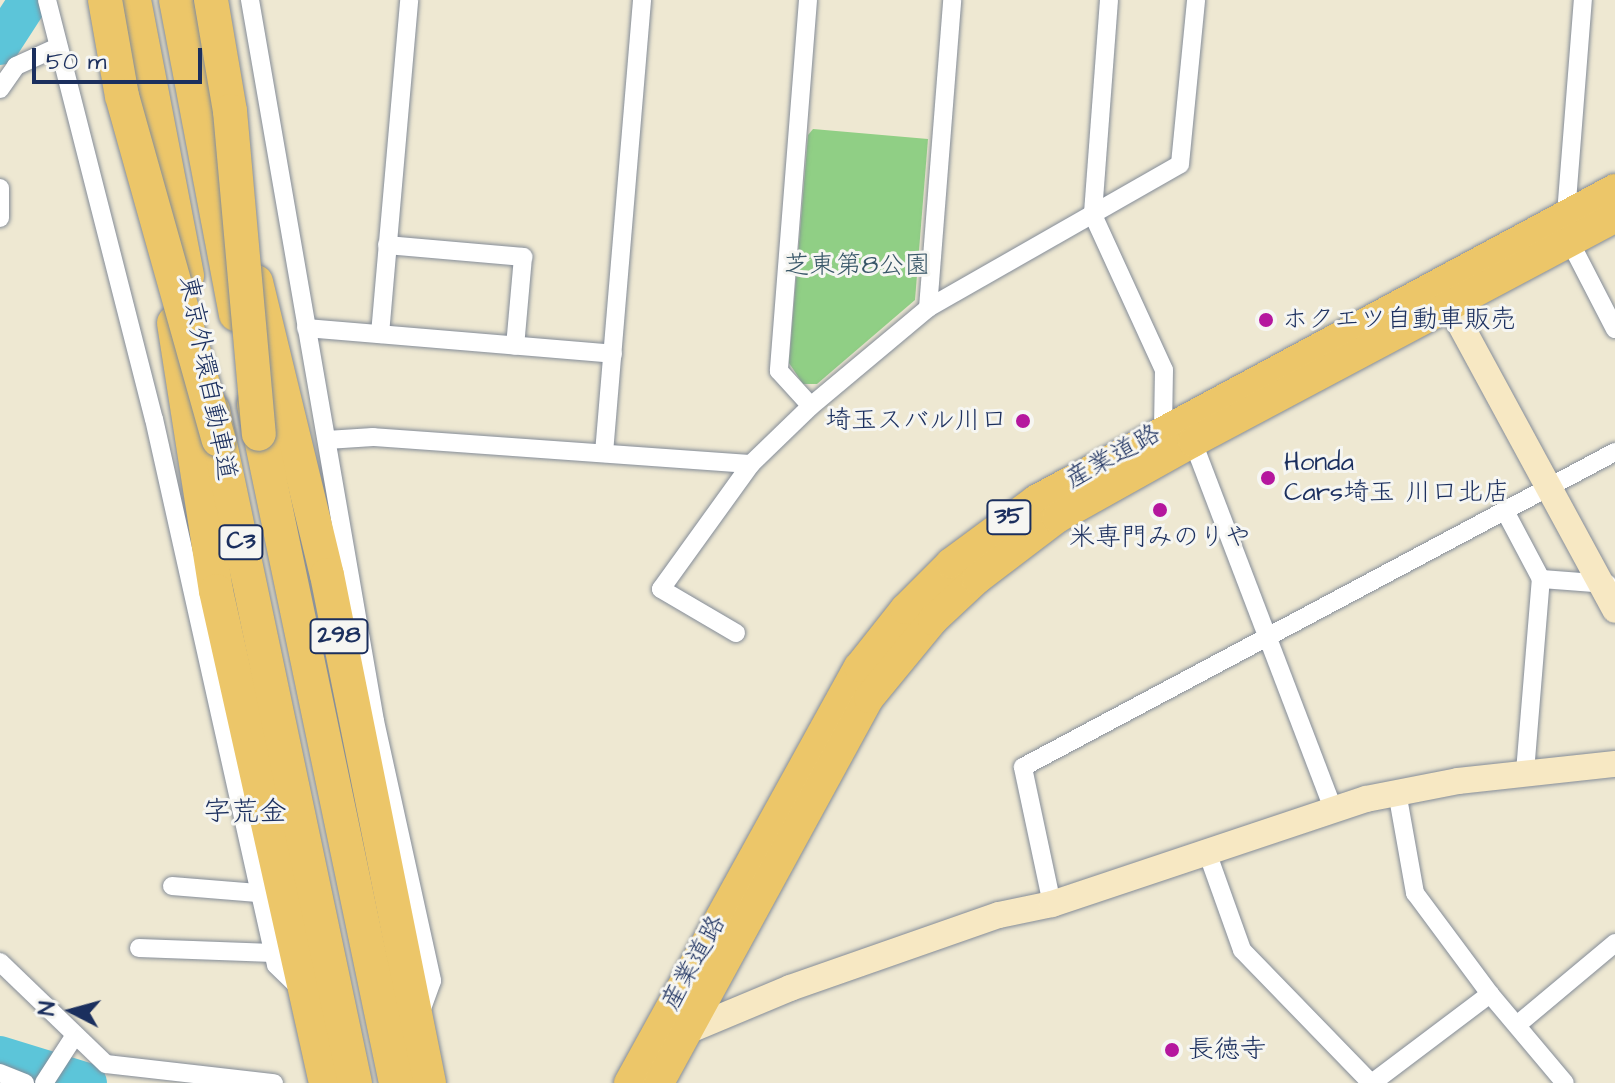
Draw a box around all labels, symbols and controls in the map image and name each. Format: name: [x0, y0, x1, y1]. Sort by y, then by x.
scale bar: [36, 32, 206, 82]
text: 50 m: [46, 45, 106, 79]
park label: 芝東第8公園: [784, 250, 930, 282]
street label: 東京外環自動車道: [172, 273, 242, 483]
place label: ホクエツ自動車販売: [1282, 304, 1516, 336]
marker: ホクエツ自動車販売: [1257, 311, 1275, 329]
place label: 埼玉スバル川口: [825, 405, 1007, 437]
marker: 埼玉スバル川口: [1014, 412, 1032, 430]
street label: 産業道路: [1060, 418, 1166, 496]
place label: Honda Cars埼玉 川口北店: [1284, 447, 1509, 508]
marker: Honda Cars埼玉 川口北店: [1259, 469, 1277, 487]
road number: 35: [985, 497, 1033, 537]
marker: 米専門みのりや: [1151, 501, 1169, 519]
road number: C3: [217, 522, 265, 562]
place label: 米専門みのりや: [1069, 522, 1251, 554]
road number: 298: [309, 616, 369, 656]
district label: 字荒金: [203, 795, 287, 829]
street label: 産業道路: [655, 910, 733, 1016]
north arrow: [32, 971, 112, 1051]
text: N: [31, 1000, 64, 1017]
place label: 長徳寺: [1188, 1034, 1266, 1066]
marker: 長徳寺: [1163, 1041, 1181, 1059]

